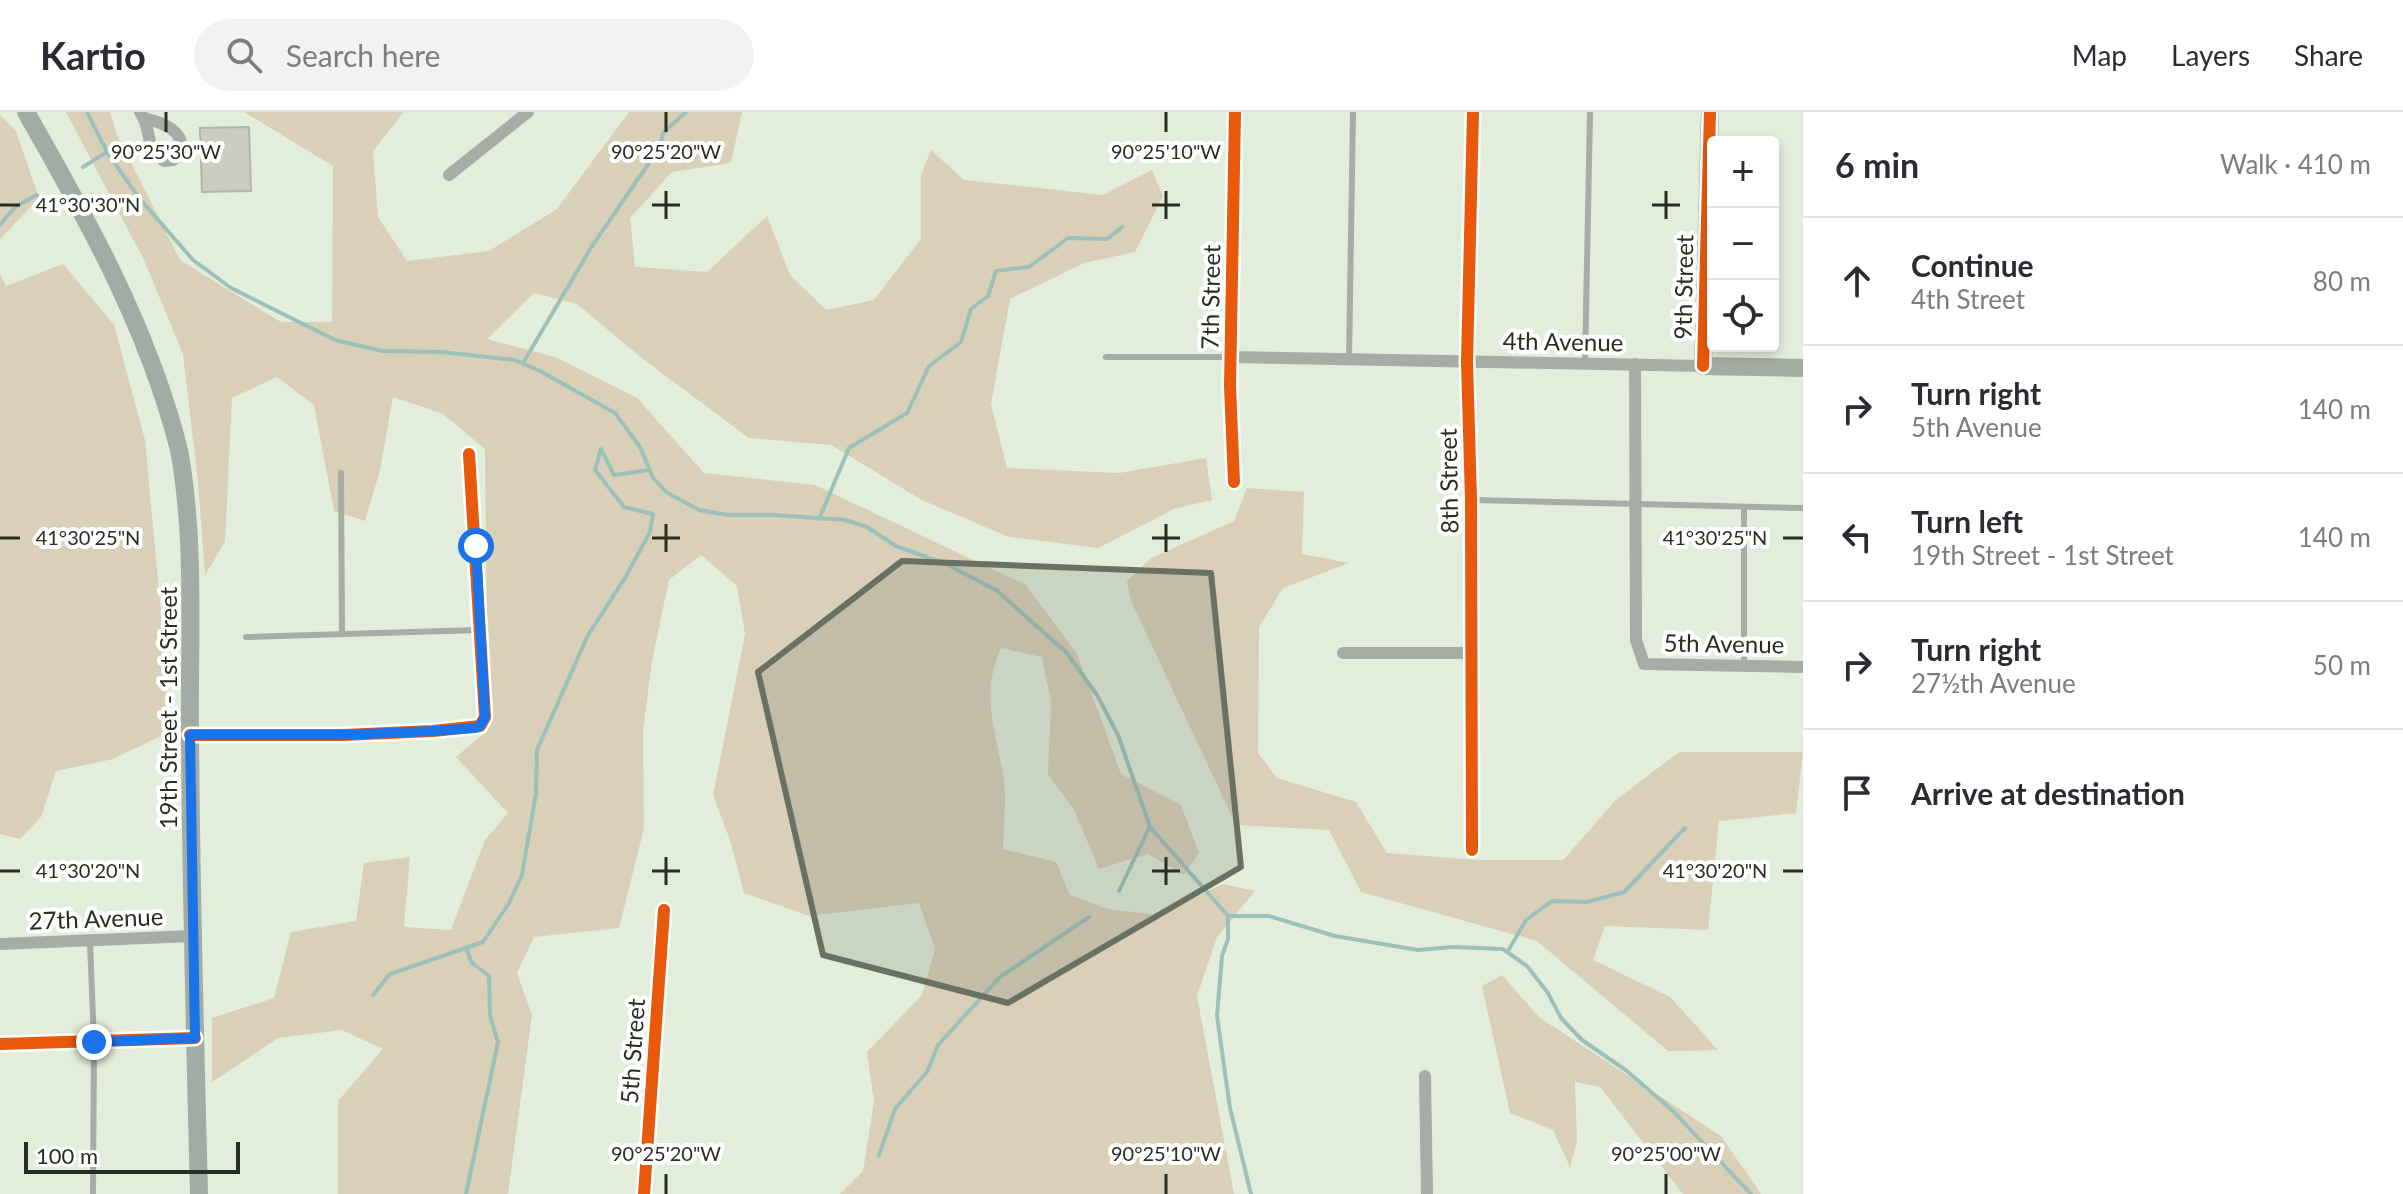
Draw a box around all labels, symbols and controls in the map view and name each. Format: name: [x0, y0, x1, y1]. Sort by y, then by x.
search box: [194, 19, 754, 91]
text: Kartio: [40, 32, 146, 78]
icon: search: [222, 33, 266, 77]
text: Search here: [286, 37, 440, 73]
text: Map: [2072, 38, 2127, 72]
text: Layers: [2171, 38, 2250, 72]
text: Share: [2294, 38, 2363, 72]
map controls: [1707, 136, 1779, 352]
button: +: [1707, 136, 1779, 208]
text: 90°25'30"W: [111, 139, 221, 163]
text: 90°25'20"W: [611, 139, 721, 163]
text: 90°25'10"W: [1111, 139, 1221, 163]
text: 6 min: [1835, 144, 1919, 185]
text: Walk · 410 m: [2220, 148, 2371, 180]
text: 41°30'30"N: [36, 192, 140, 216]
button: −: [1707, 208, 1779, 280]
street label: 9th Street: [1668, 234, 1698, 340]
street label: 7th Street: [1195, 244, 1225, 350]
text: Continue: [1911, 247, 2034, 283]
icon: ahead: [1835, 259, 1879, 303]
text: 80 m: [2313, 265, 2371, 297]
button: locate: [1707, 280, 1779, 352]
text: 4th Street: [1911, 283, 2025, 315]
street label: 4th Avenue: [1502, 325, 1624, 357]
text: Turn right: [1911, 375, 2041, 411]
icon: right: [1835, 387, 1879, 431]
text: 140 m: [2298, 393, 2371, 425]
text: 5th Avenue: [1911, 411, 2042, 443]
street label: 8th Street: [1433, 428, 1463, 534]
text: Turn left: [1911, 503, 2023, 539]
icon: left: [1835, 515, 1879, 559]
text: 140 m: [2298, 521, 2371, 553]
text: 41°30'25"N: [36, 525, 140, 549]
text: 41°30'25"N: [1663, 525, 1767, 549]
route start: [458, 528, 494, 564]
text: 19th Street - 1st Street: [1911, 539, 2174, 571]
street label: 19th Street - 1st Street: [153, 586, 182, 829]
street label: 5th Avenue: [1663, 627, 1785, 659]
text: Turn right: [1911, 631, 2041, 667]
icon: right: [1835, 643, 1879, 687]
text: 50 m: [2313, 649, 2371, 681]
text: 27½th Avenue: [1911, 667, 2076, 699]
icon: arrive: [1835, 771, 1879, 815]
text: Arrive at destination: [1911, 775, 2185, 811]
text: 41°30'20"N: [36, 858, 140, 882]
text: 41°30'20"N: [1663, 858, 1767, 882]
street label: 27th Avenue: [28, 901, 164, 935]
street label: 5th Street: [614, 997, 650, 1105]
route end: [76, 1024, 112, 1060]
scale bar: [24, 1138, 240, 1174]
text: 90°25'20"W: [611, 1141, 721, 1165]
text: 90°25'10"W: [1111, 1141, 1221, 1165]
text: 90°25'00"W: [1611, 1141, 1721, 1165]
text: 100 m: [36, 1142, 98, 1169]

